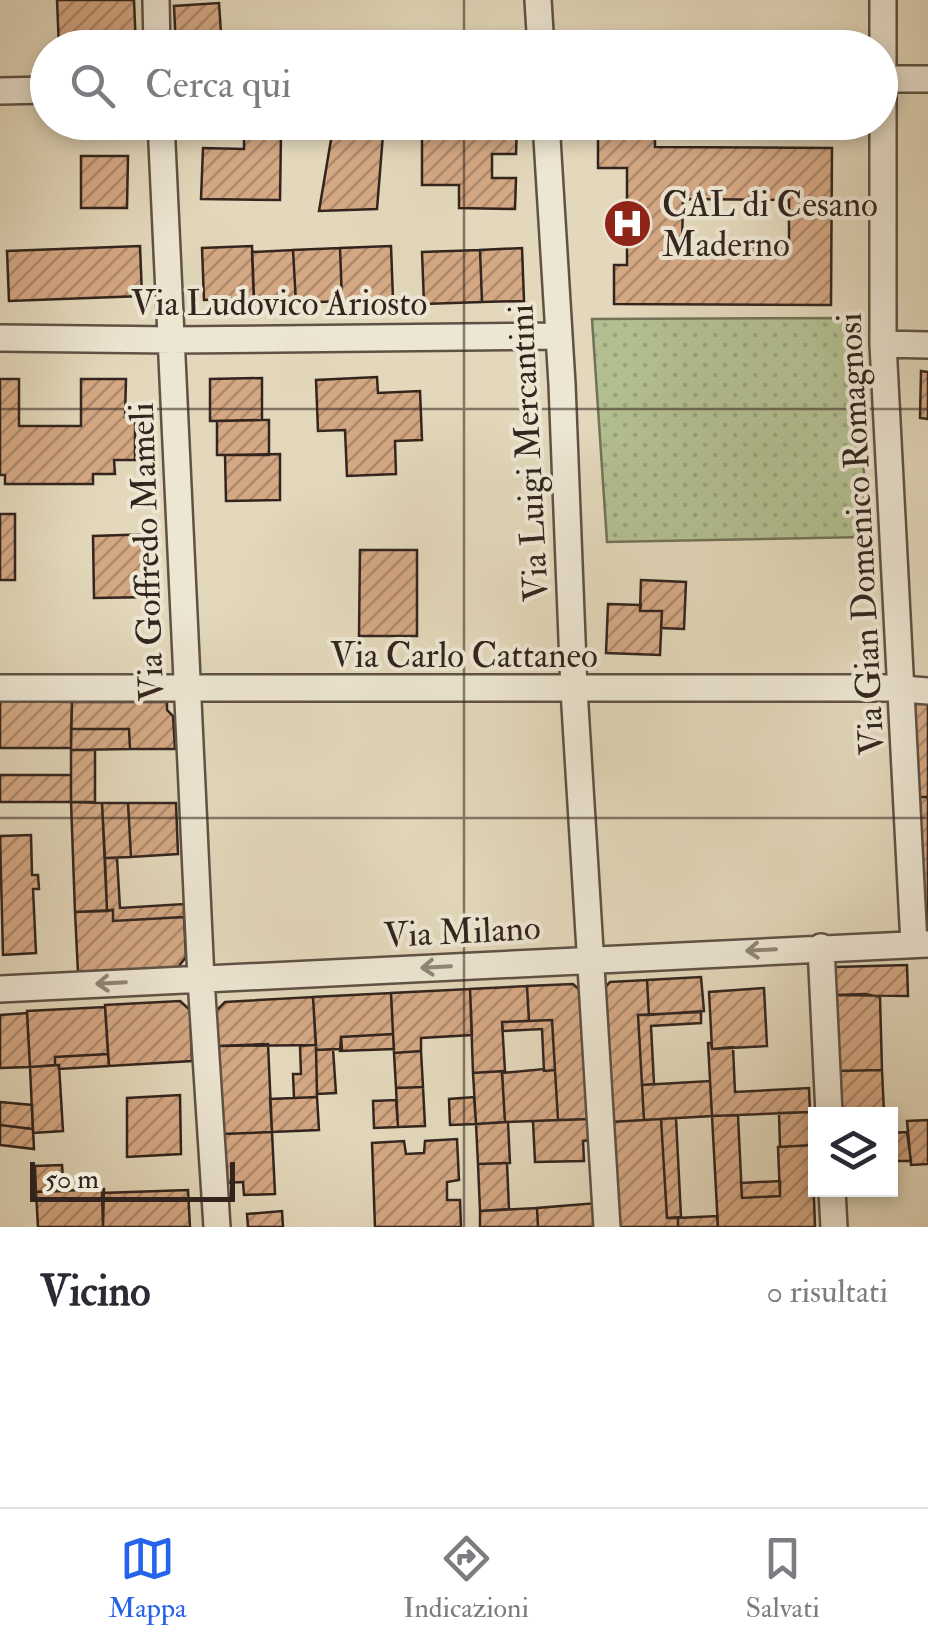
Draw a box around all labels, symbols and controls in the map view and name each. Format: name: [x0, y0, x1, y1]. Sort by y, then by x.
search box: [30, 30, 898, 140]
icon: search: [65, 58, 120, 113]
text: Cerca qui: [145, 61, 291, 109]
place label: CAL di Cesano Maderno: [662, 183, 878, 267]
hospital icon: CAL di Cesano Maderno: [601, 198, 653, 250]
street label: Via Ludovico Ariosto: [131, 282, 427, 326]
street label: Via Luigi Mercantini: [499, 303, 559, 603]
street label: Via Gian Domenico Romagnosi: [827, 312, 895, 756]
street label: Via Goffredo Mameli: [120, 402, 174, 702]
street label: Via Carlo Cattaneo: [330, 634, 598, 678]
street label: Via Milano: [382, 906, 542, 958]
one-way arrow: [745, 941, 777, 960]
one-way arrow: [421, 958, 453, 977]
one-way arrow: [96, 974, 128, 993]
map controls: [808, 1107, 898, 1197]
button: layers: [808, 1107, 898, 1197]
scale bar: [30, 1157, 235, 1202]
text: 50 m: [45, 1162, 99, 1197]
text: Vicino: [40, 1266, 150, 1318]
text: 0 risultati: [766, 1272, 888, 1312]
tab: Mappa: [108, 1531, 187, 1626]
tab: Indicazioni: [403, 1531, 529, 1626]
tab: Salvati: [746, 1531, 820, 1626]

